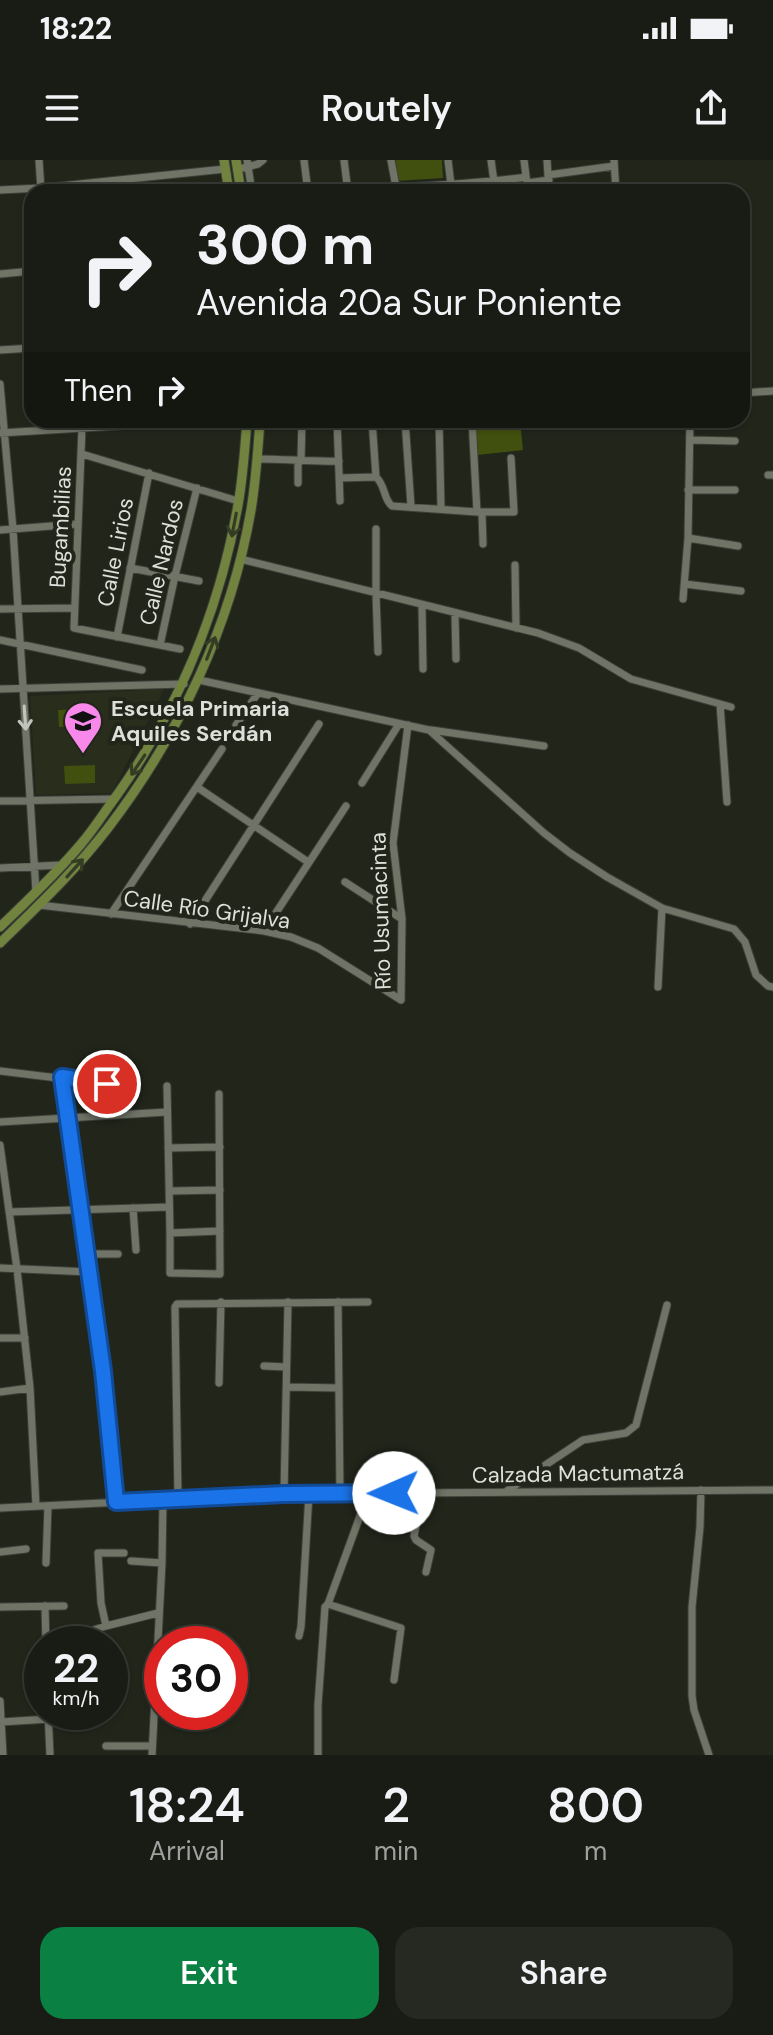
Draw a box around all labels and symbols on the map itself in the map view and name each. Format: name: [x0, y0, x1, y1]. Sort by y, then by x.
street label: Bugambilias: [43, 465, 78, 589]
street label: Calle Lirios: [91, 495, 140, 609]
street label: Calle Nardos: [133, 496, 190, 628]
one-way arrow: [226, 512, 241, 537]
one-way arrow: [205, 636, 219, 661]
place label: Escuela Primaria Aquiles Serdán: [111, 694, 290, 748]
school or university icon: Escuela Primaria Aquiles Serdán: [62, 700, 104, 755]
one-way arrow: [17, 704, 32, 731]
one-way arrow: [129, 753, 146, 775]
street label: Río Usumacinta: [363, 832, 398, 990]
one-way arrow: [66, 858, 84, 878]
street label: Calle Río Grijalva: [122, 883, 292, 936]
pin: [73, 1050, 141, 1118]
position arrow: [352, 1451, 436, 1535]
street label: Calzada Mactumatzá: [472, 1457, 684, 1490]
speed limit sign: 30: [144, 1626, 248, 1730]

